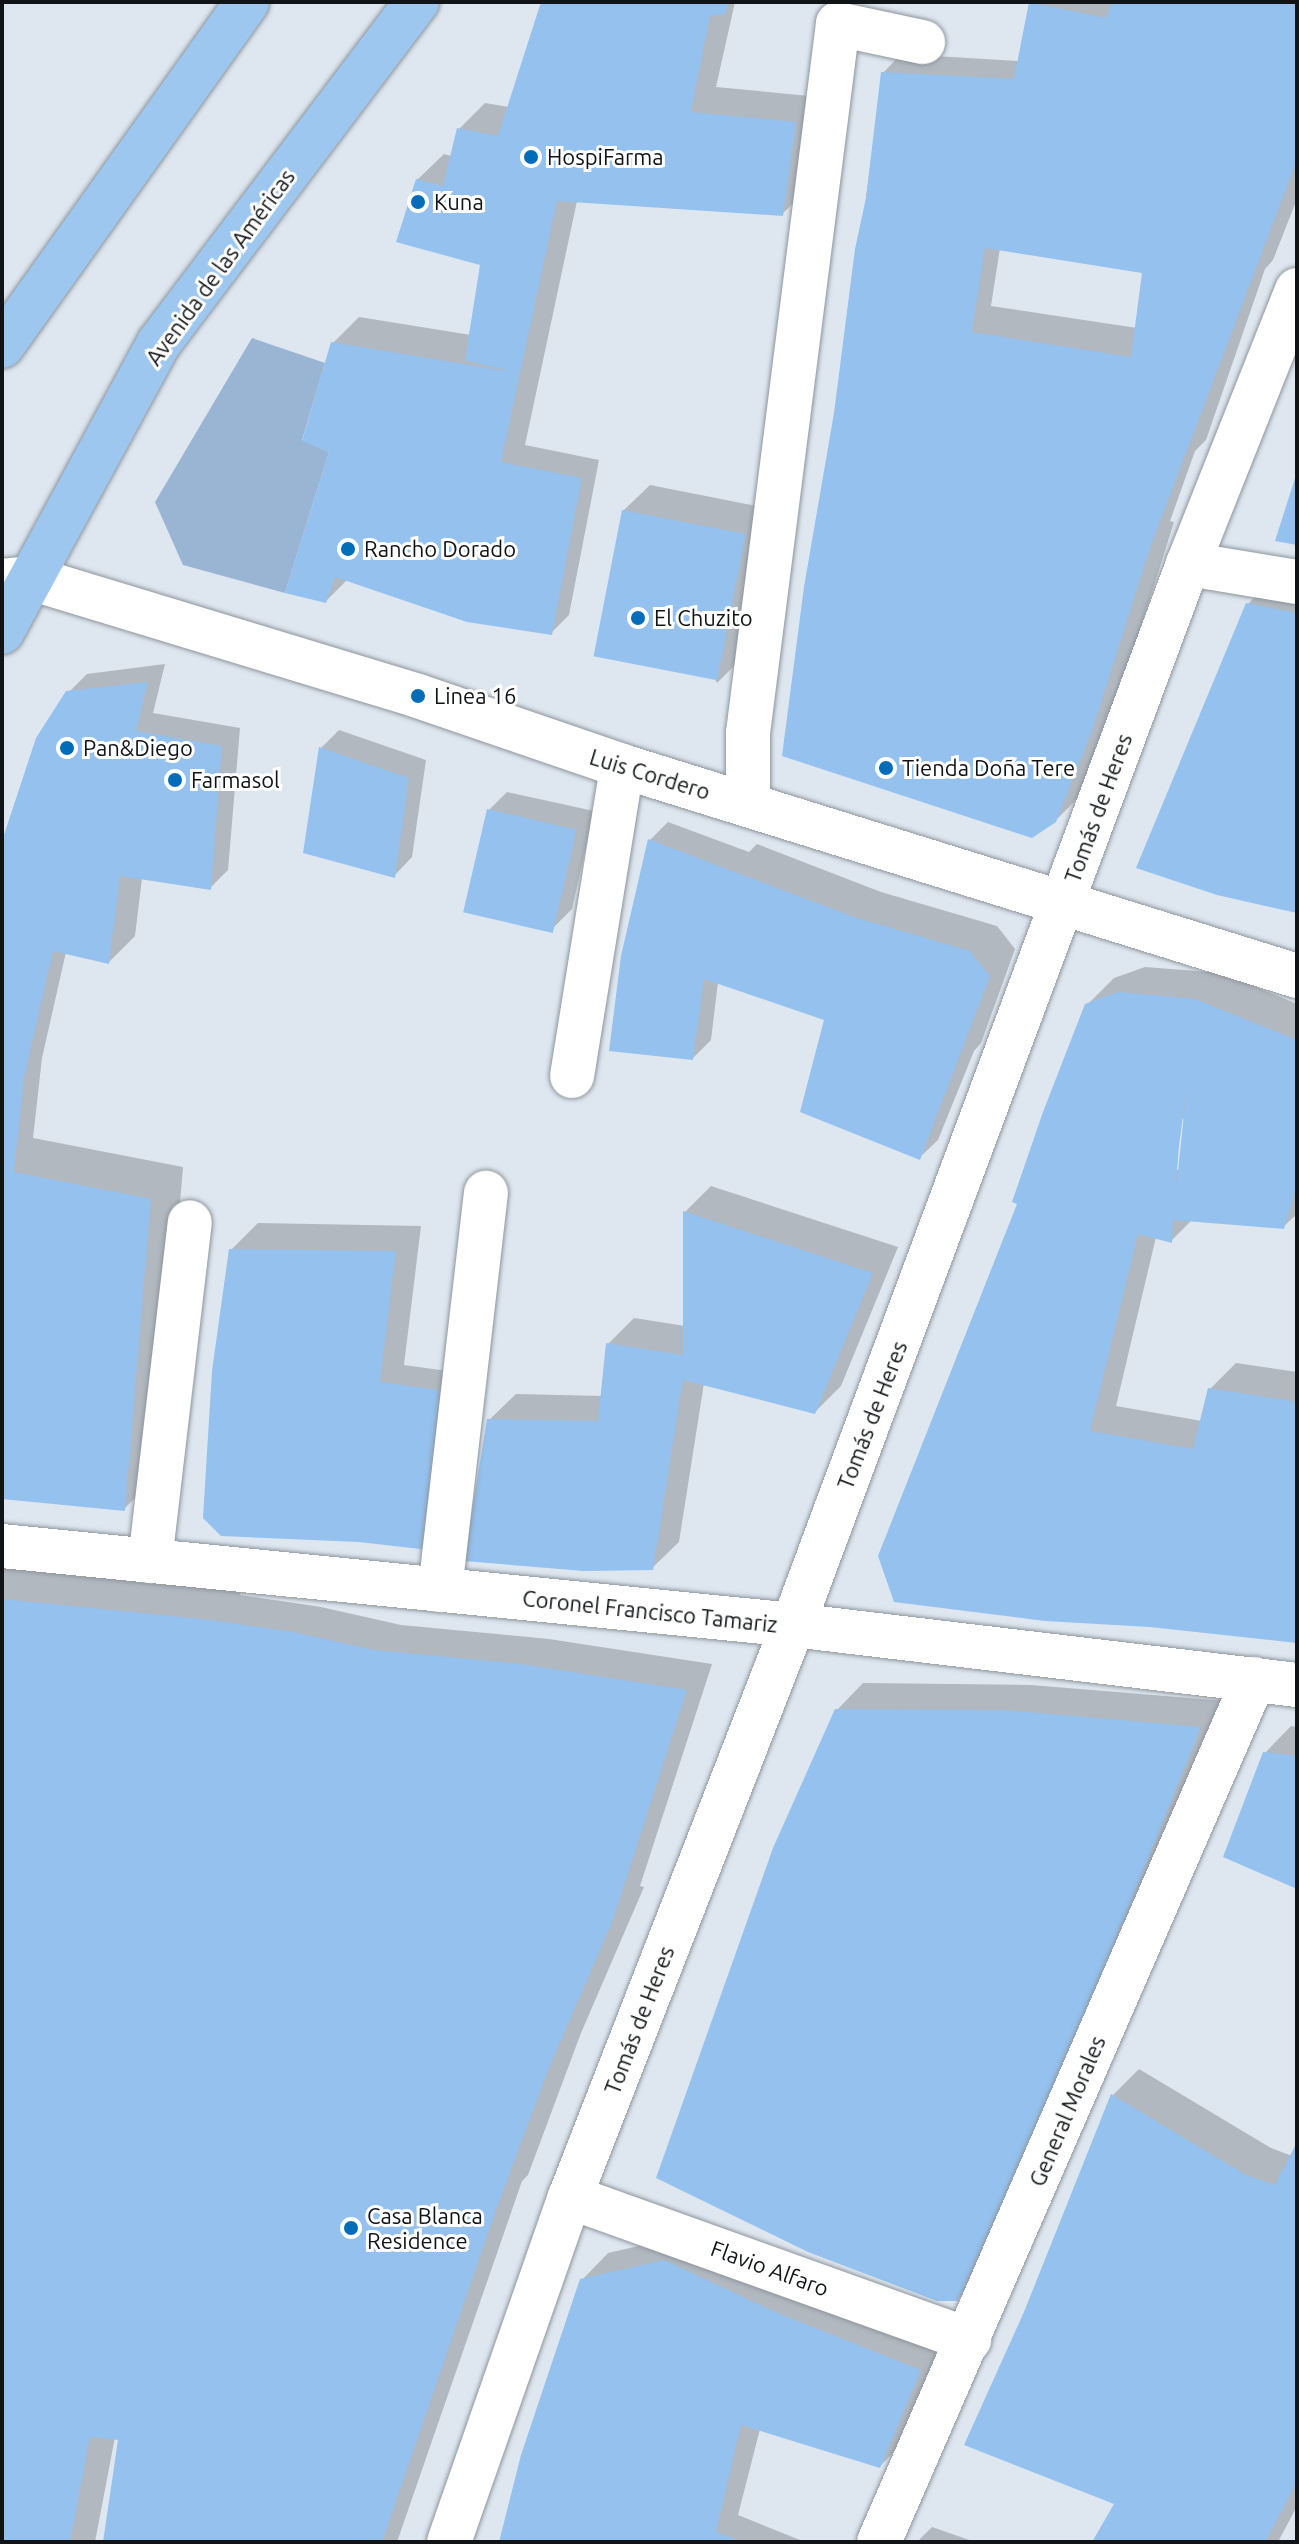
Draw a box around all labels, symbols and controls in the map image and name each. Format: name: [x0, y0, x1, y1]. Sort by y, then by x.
place label: HospiFarma: [547, 144, 664, 170]
marker: HospiFarma: [522, 148, 540, 166]
street label: Avenida de las Américas: [140, 164, 300, 370]
place label: Kuna: [434, 189, 484, 215]
marker: Kuna: [409, 193, 427, 211]
place label: Rancho Dorado: [364, 536, 516, 562]
marker: Rancho Dorado: [339, 540, 357, 558]
place label: El Chuzito: [654, 605, 753, 631]
marker: El Chuzito: [629, 609, 647, 627]
place label: Linea 16: [434, 683, 516, 709]
marker: Linea 16: [409, 687, 427, 705]
street label: Tomás de Heres: [1059, 730, 1137, 886]
place label: Pan&Diego: [83, 735, 193, 761]
marker: Pan&Diego: [58, 739, 76, 757]
street label: Luis Cordero: [587, 743, 713, 805]
place label: Tienda Doña Tere: [902, 755, 1075, 781]
marker: Tienda Doña Tere: [877, 759, 895, 777]
place label: Farmasol: [191, 767, 280, 793]
marker: Farmasol: [166, 771, 184, 789]
street label: Tomás de Heres: [832, 1337, 912, 1493]
street label: Coronel Francisco Tamariz: [521, 1584, 779, 1638]
street label: Tomás de Heres: [599, 1942, 679, 2098]
street label: General Morales: [1023, 2032, 1111, 2190]
place label: Casa Blanca Residence: [367, 2202, 483, 2254]
marker: Casa Blanca Residence: [342, 2219, 360, 2237]
street label: Flavio Alfaro: [707, 2234, 833, 2302]

